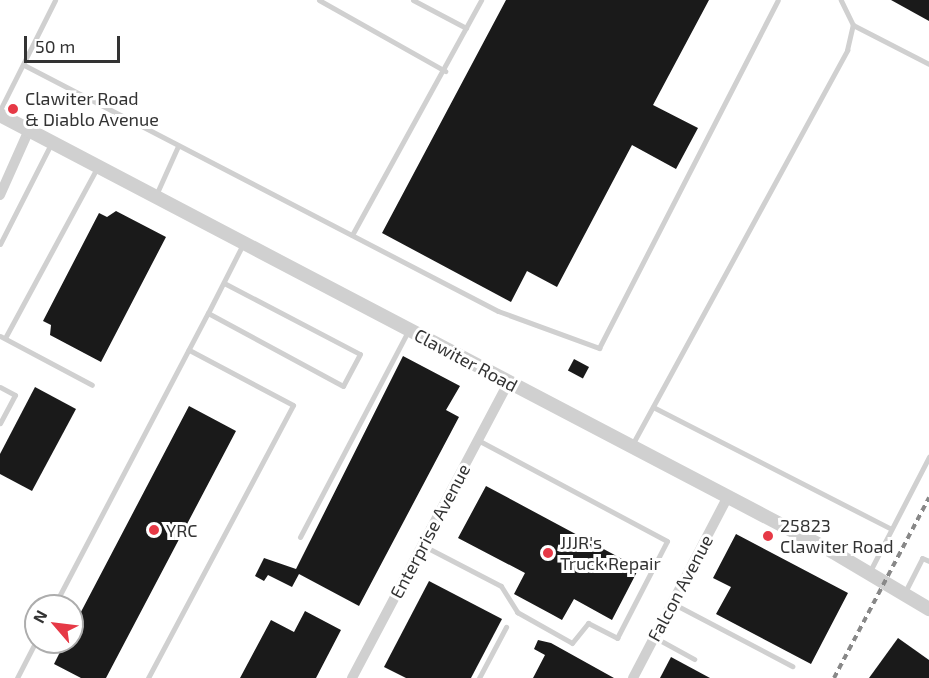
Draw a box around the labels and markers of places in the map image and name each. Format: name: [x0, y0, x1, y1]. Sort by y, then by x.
place label: Clawiter Road & Diablo Avenue: [25, 88, 159, 130]
marker: Clawiter Road & Diablo Avenue: [6, 102, 20, 116]
place label: 25823 Clawiter Road: [780, 515, 894, 558]
place label: YRC: [166, 519, 198, 541]
marker: YRC: [147, 523, 161, 537]
marker: 25823 Clawiter Road: [761, 529, 775, 543]
place label: JJJR's Truck Repair: [560, 532, 661, 574]
marker: JJJR's Truck Repair: [541, 546, 555, 560]

